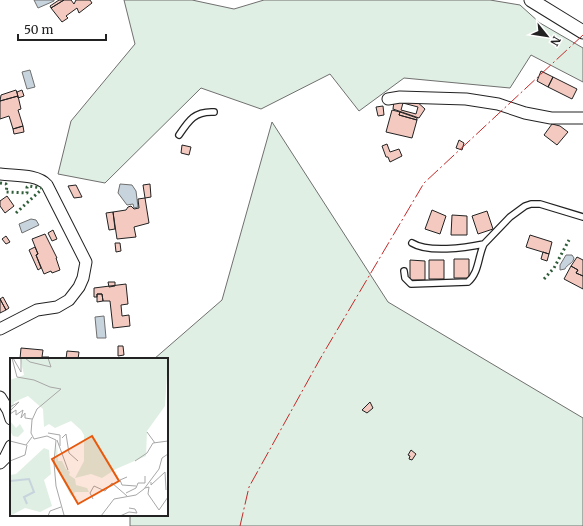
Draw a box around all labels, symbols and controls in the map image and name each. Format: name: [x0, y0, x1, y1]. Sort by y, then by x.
scale bar: [18, 16, 106, 42]
north arrow: [527, 16, 567, 56]
text: 50 m: [24, 22, 53, 37]
text: N: [547, 34, 564, 49]
inset map: [10, 358, 168, 516]

